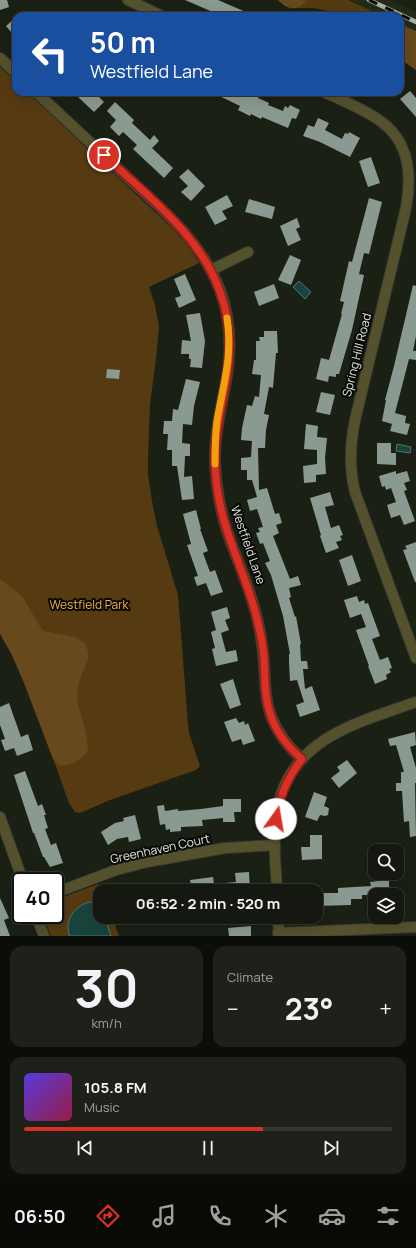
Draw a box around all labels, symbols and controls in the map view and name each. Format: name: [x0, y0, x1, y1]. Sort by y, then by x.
text: 50 m: [90, 23, 156, 61]
icon: left: [24, 28, 76, 80]
text: Westfield Lane: [90, 59, 213, 83]
pin: [87, 138, 121, 172]
icon: arrive: [93, 144, 115, 166]
street label: Spring Hill Road: [338, 311, 375, 399]
street label: Westfield Lane: [227, 503, 270, 586]
park label: Westfield Park: [49, 596, 130, 613]
position arrow: [255, 798, 297, 840]
street label: Greenhaven Court: [109, 830, 211, 867]
map controls: [368, 844, 404, 924]
button: search: [368, 844, 404, 880]
speed limit sign: 40: [12, 872, 64, 924]
button: layers: [368, 888, 404, 924]
text: 06:52 · 2 min · 520 m: [136, 893, 280, 914]
text: 30: [74, 952, 139, 1023]
text: Climate: [227, 968, 273, 986]
text: 23°: [285, 988, 334, 1029]
text: −: [227, 994, 239, 1024]
text: +: [379, 994, 392, 1024]
text: km/h: [91, 1014, 122, 1032]
text: 105.8 FM: [84, 1077, 147, 1098]
text: Music: [84, 1098, 120, 1116]
icon: previous: [74, 1137, 96, 1159]
icon: pause: [197, 1137, 219, 1159]
icon: next: [320, 1137, 342, 1159]
icon: directions: [94, 1202, 122, 1230]
icon: music: [150, 1202, 178, 1230]
icon: phone: [206, 1202, 234, 1230]
icon: climate: [262, 1202, 290, 1230]
icon: car: [318, 1202, 346, 1230]
icon: filters: [374, 1202, 402, 1230]
text: 06:50: [14, 1204, 66, 1228]

